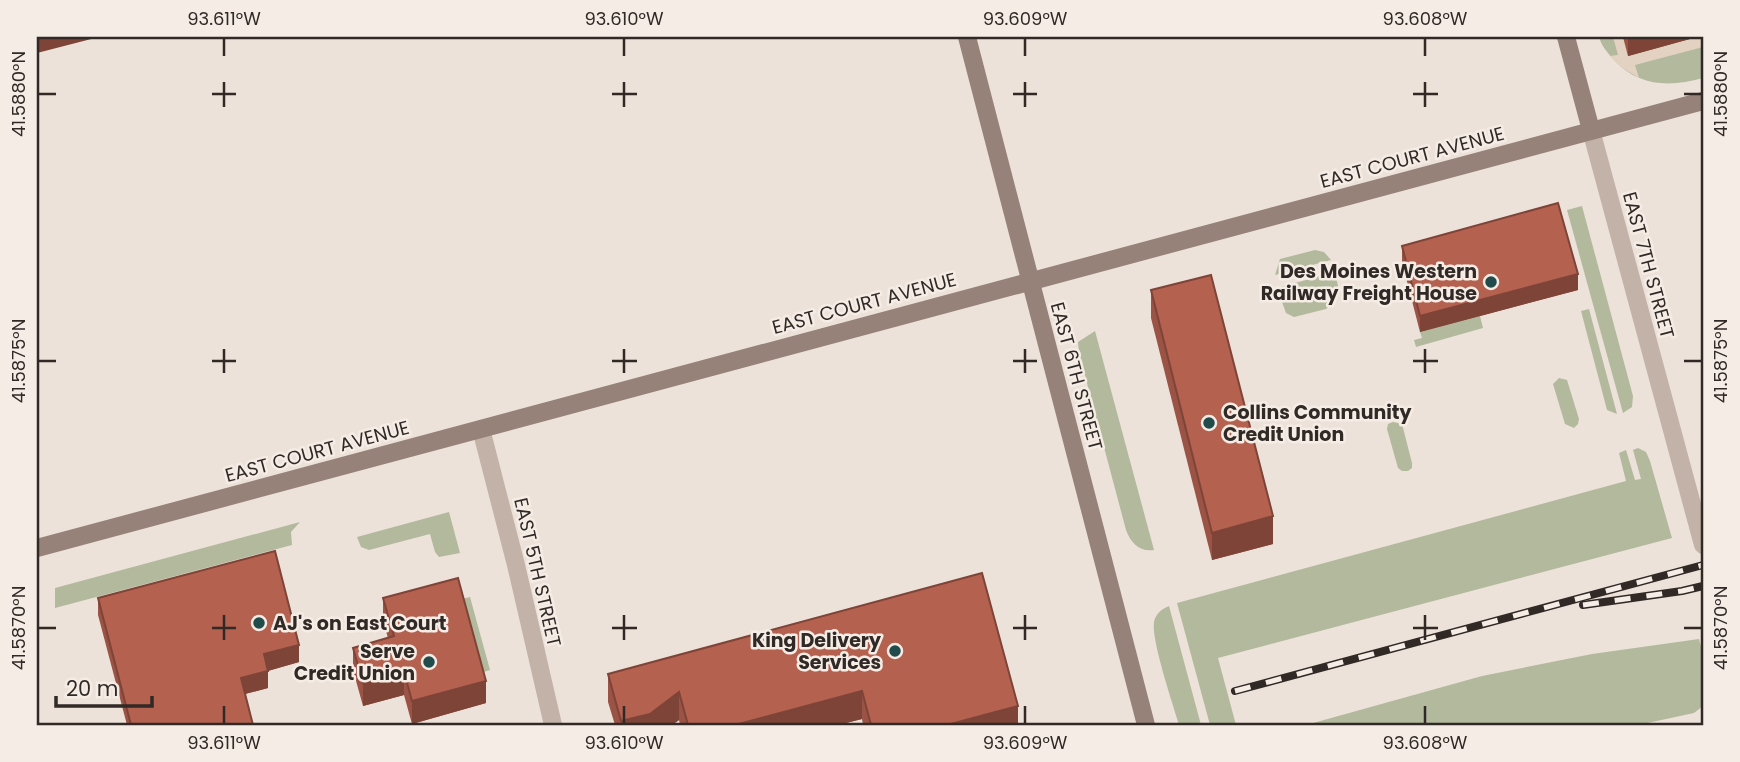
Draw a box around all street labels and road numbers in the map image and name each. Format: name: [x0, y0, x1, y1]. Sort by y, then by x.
street label: EAST COURT AVENUE: [1317, 120, 1507, 195]
street label: EAST 7TH STREET: [1616, 189, 1681, 341]
street label: EAST COURT AVENUE: [769, 266, 959, 341]
street label: EAST 6TH STREET: [1044, 299, 1109, 453]
street label: EAST COURT AVENUE: [222, 414, 412, 489]
street label: EAST 5TH STREET: [507, 495, 568, 649]

